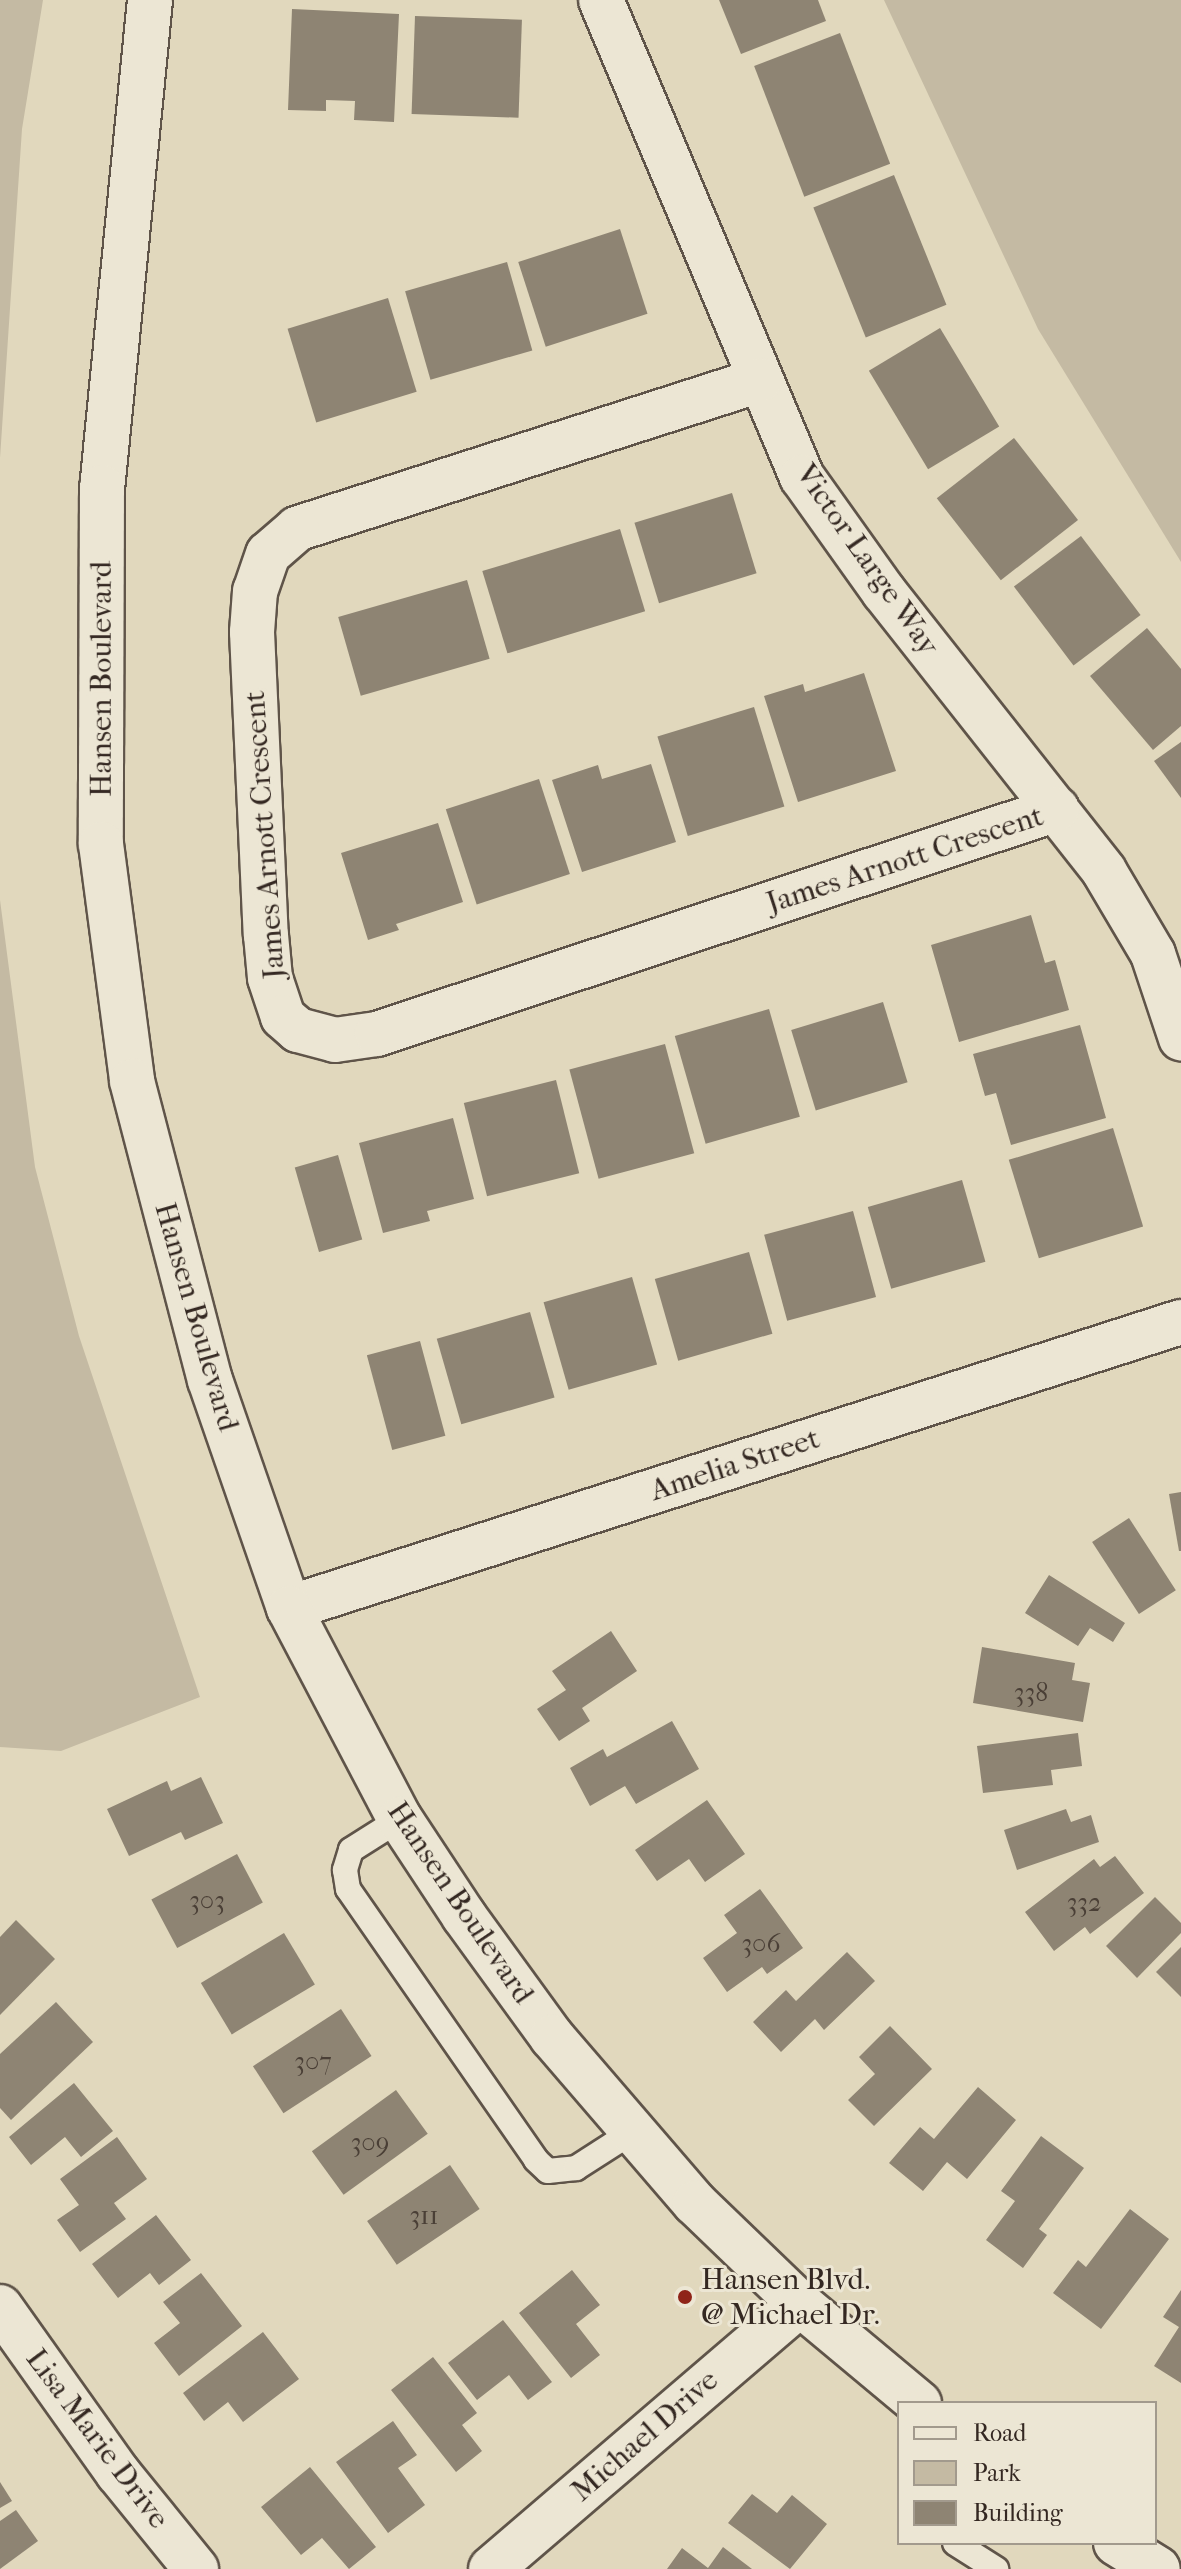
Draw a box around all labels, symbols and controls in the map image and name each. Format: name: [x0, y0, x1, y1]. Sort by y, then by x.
street label: Victor Large Way: [788, 458, 946, 662]
street label: Hansen Boulevard: [84, 561, 120, 797]
street label: James Arnott Crescent: [237, 690, 293, 980]
street label: James Arnott Crescent: [762, 798, 1048, 922]
street label: Hansen Boulevard: [146, 1199, 246, 1435]
street label: Amelia Street: [646, 1421, 824, 1509]
house number: 338: [1014, 1677, 1048, 1709]
street label: Hansen Boulevard: [379, 1795, 541, 2011]
house number: 303: [189, 1885, 225, 1917]
house number: 332: [1067, 1887, 1101, 1919]
house number: 306: [741, 1928, 781, 1960]
house number: 307: [294, 2046, 332, 2078]
house number: 309: [351, 2127, 389, 2159]
house number: 311: [409, 2200, 439, 2232]
place label: Hansen Blvd. @ Michael Dr.: [701, 2262, 880, 2332]
marker: Hansen Blvd. @ Michael Dr.: [676, 2288, 694, 2306]
street label: Lisa Marie Drive: [18, 2342, 176, 2536]
street label: Michael Drive: [564, 2362, 726, 2510]
legend: [897, 2401, 1157, 2545]
text: Road: [973, 2419, 1026, 2447]
text: Park: [973, 2459, 1021, 2487]
text: Building: [973, 2499, 1063, 2527]

